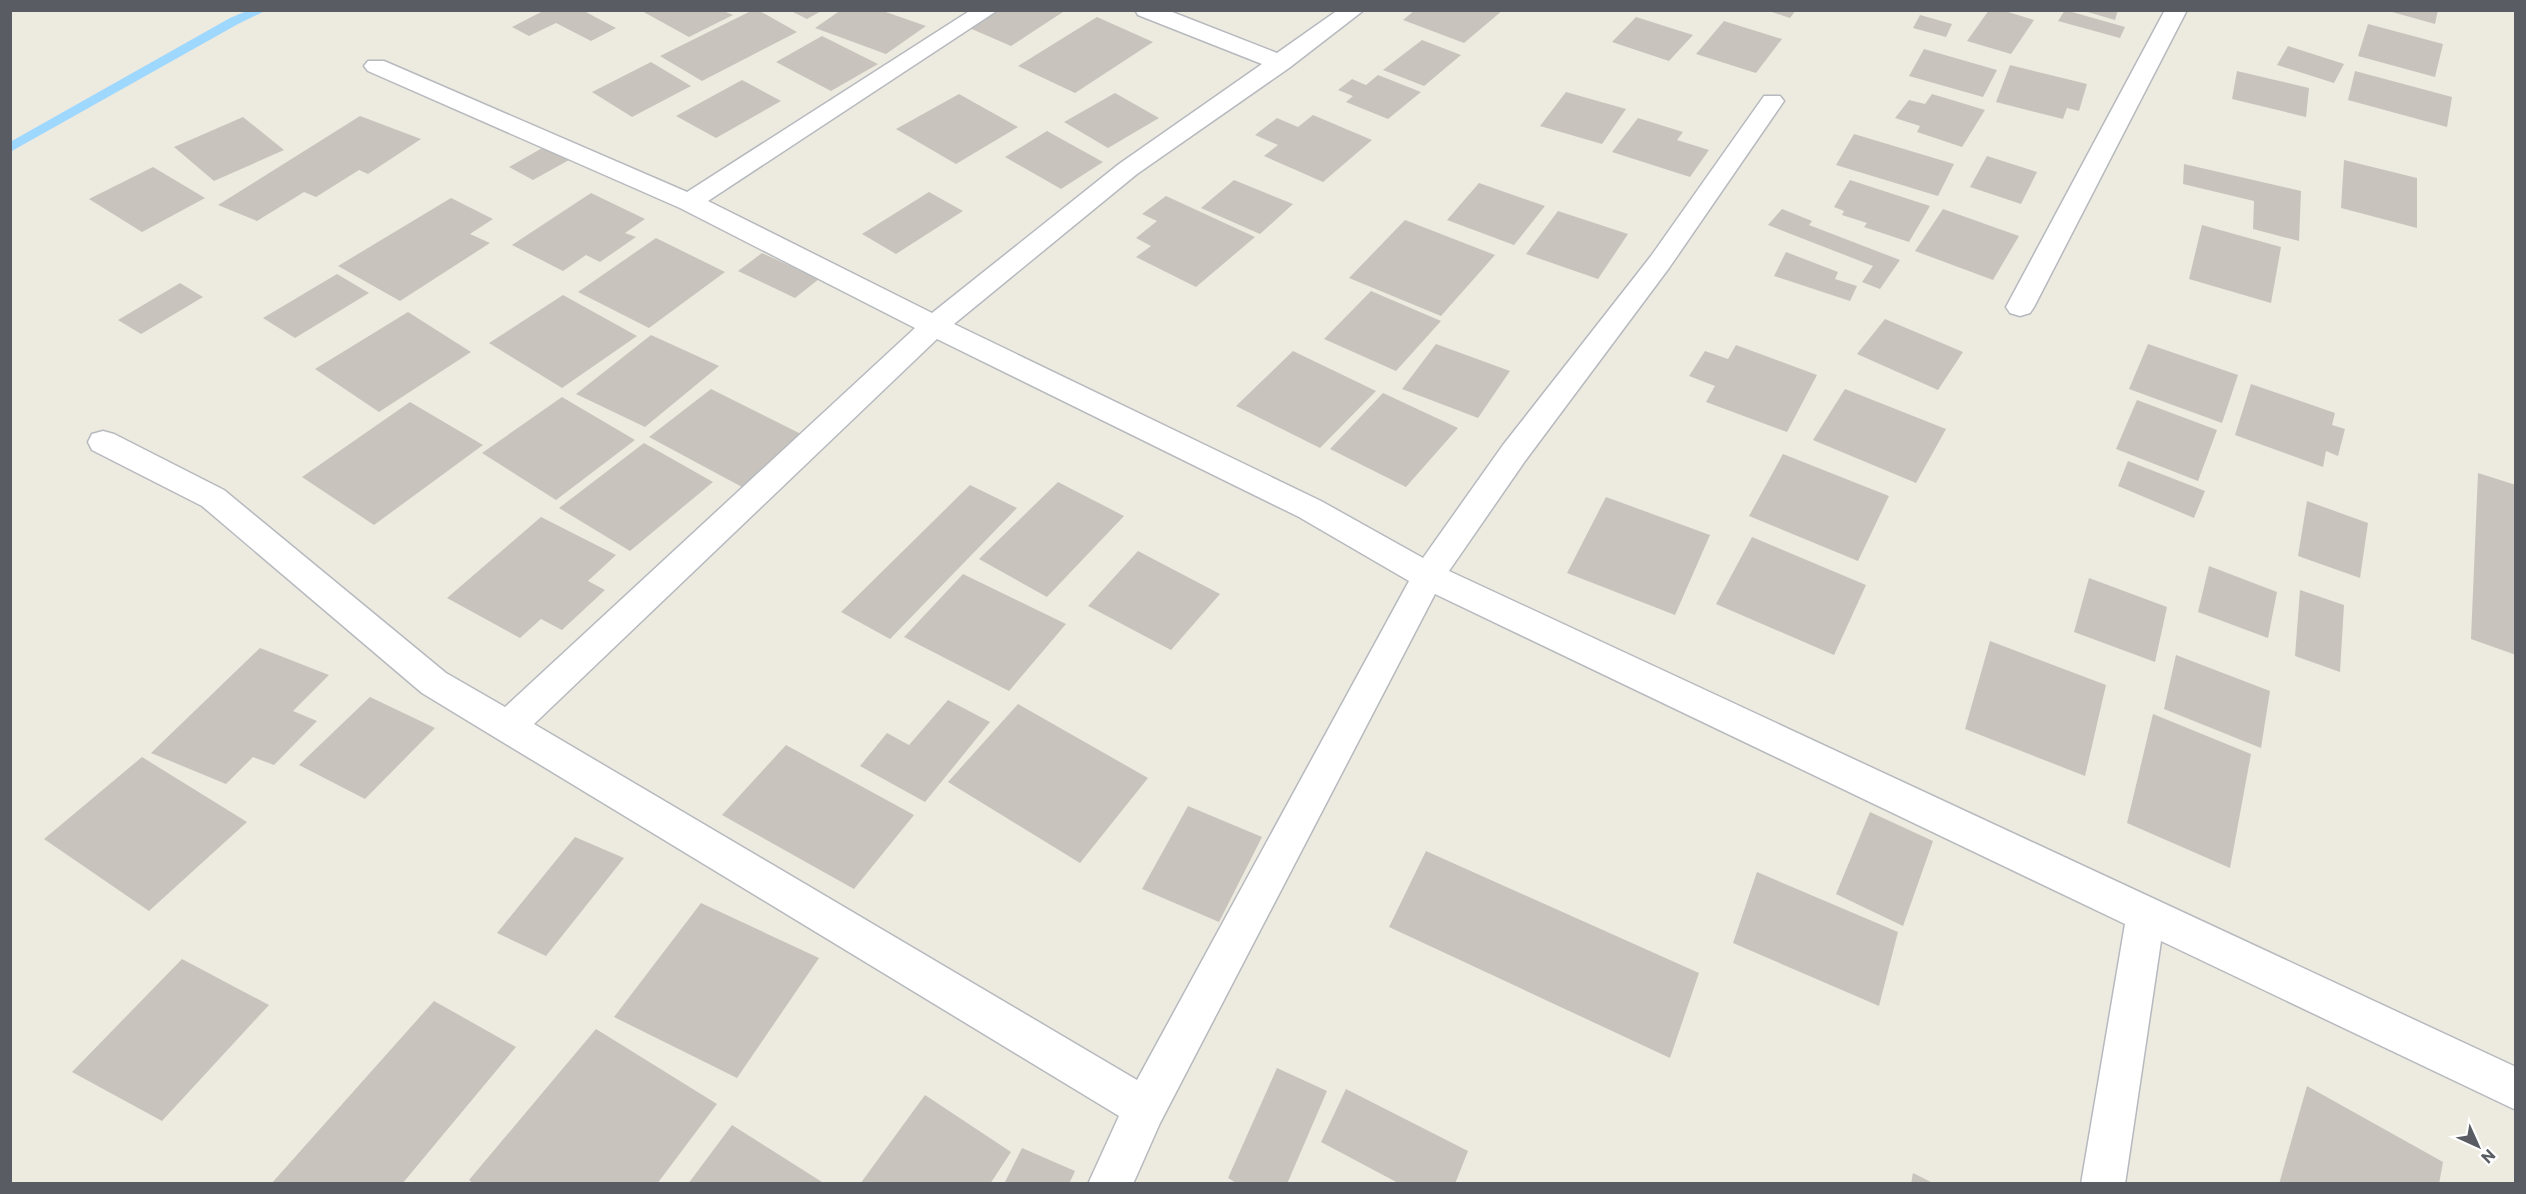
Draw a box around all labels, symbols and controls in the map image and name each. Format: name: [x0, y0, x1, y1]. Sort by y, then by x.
north arrow: [2448, 1116, 2508, 1176]
text: N: [2478, 1146, 2500, 1168]

